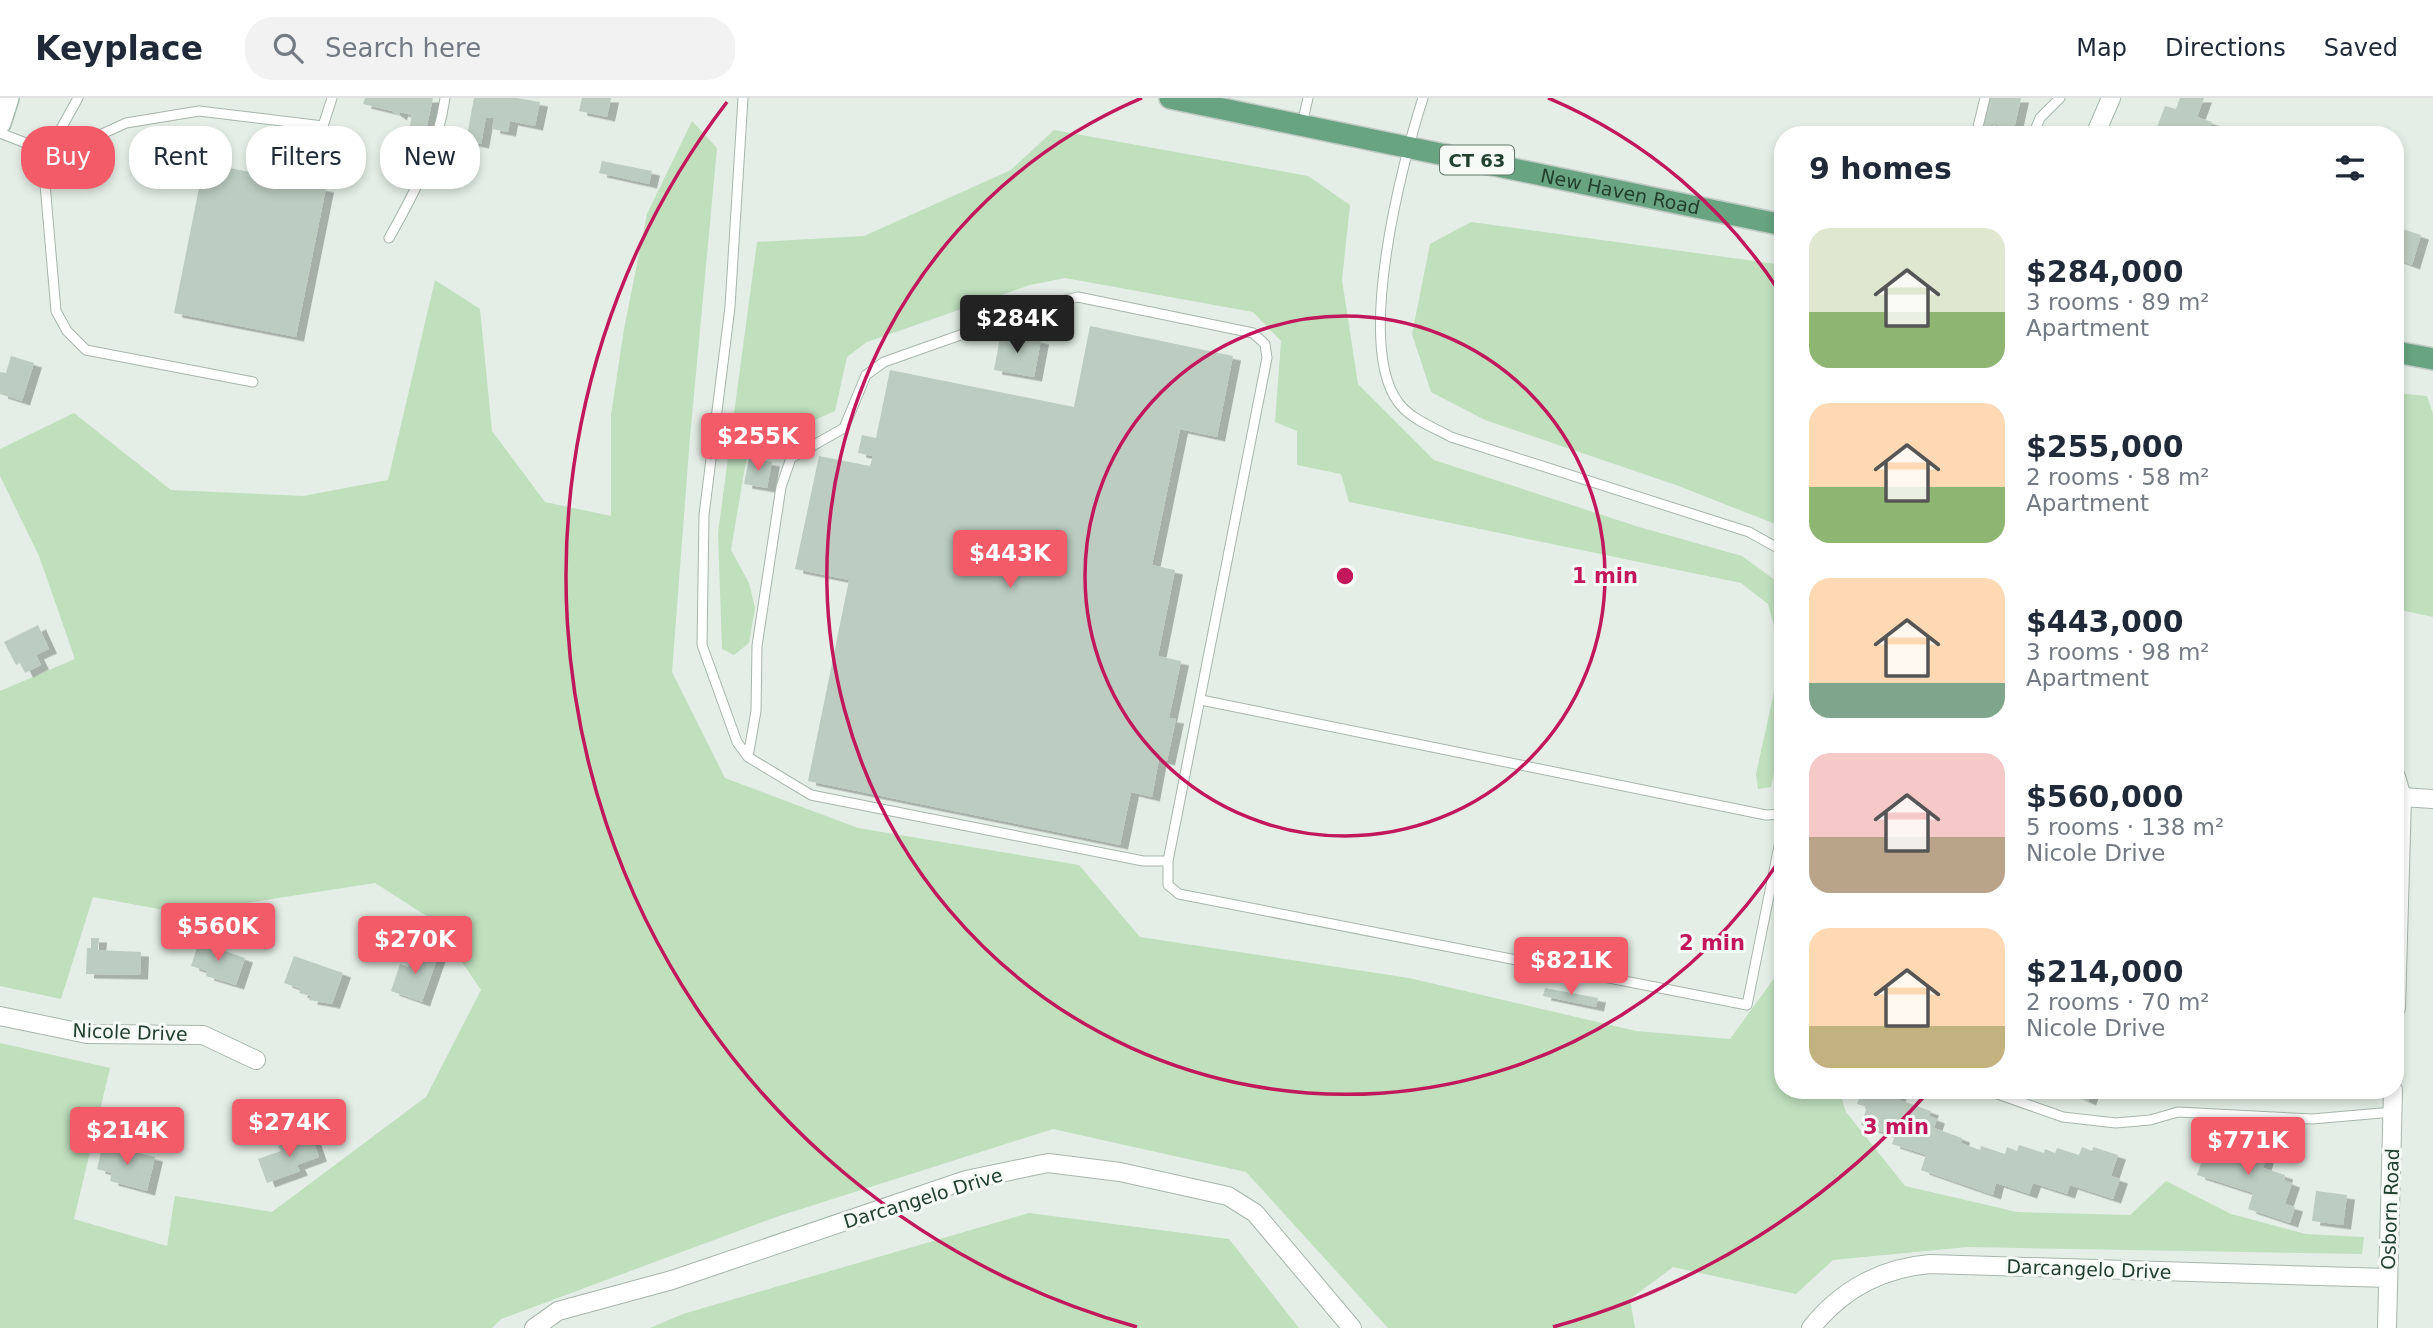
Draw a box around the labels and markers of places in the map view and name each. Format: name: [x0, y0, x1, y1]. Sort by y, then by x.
pin: $284K: [968, 296, 1066, 355]
pin: $255K: [709, 414, 807, 473]
pin: $443K: [961, 531, 1059, 590]
centre of rings: [1333, 564, 1357, 588]
pin: $560K: [169, 904, 267, 963]
pin: $270K: [366, 916, 464, 976]
pin: $821K: [1522, 937, 1620, 997]
pin: $274K: [240, 1100, 338, 1159]
pin: $214K: [78, 1108, 176, 1167]
pin: $771K: [2199, 1118, 2297, 1177]

